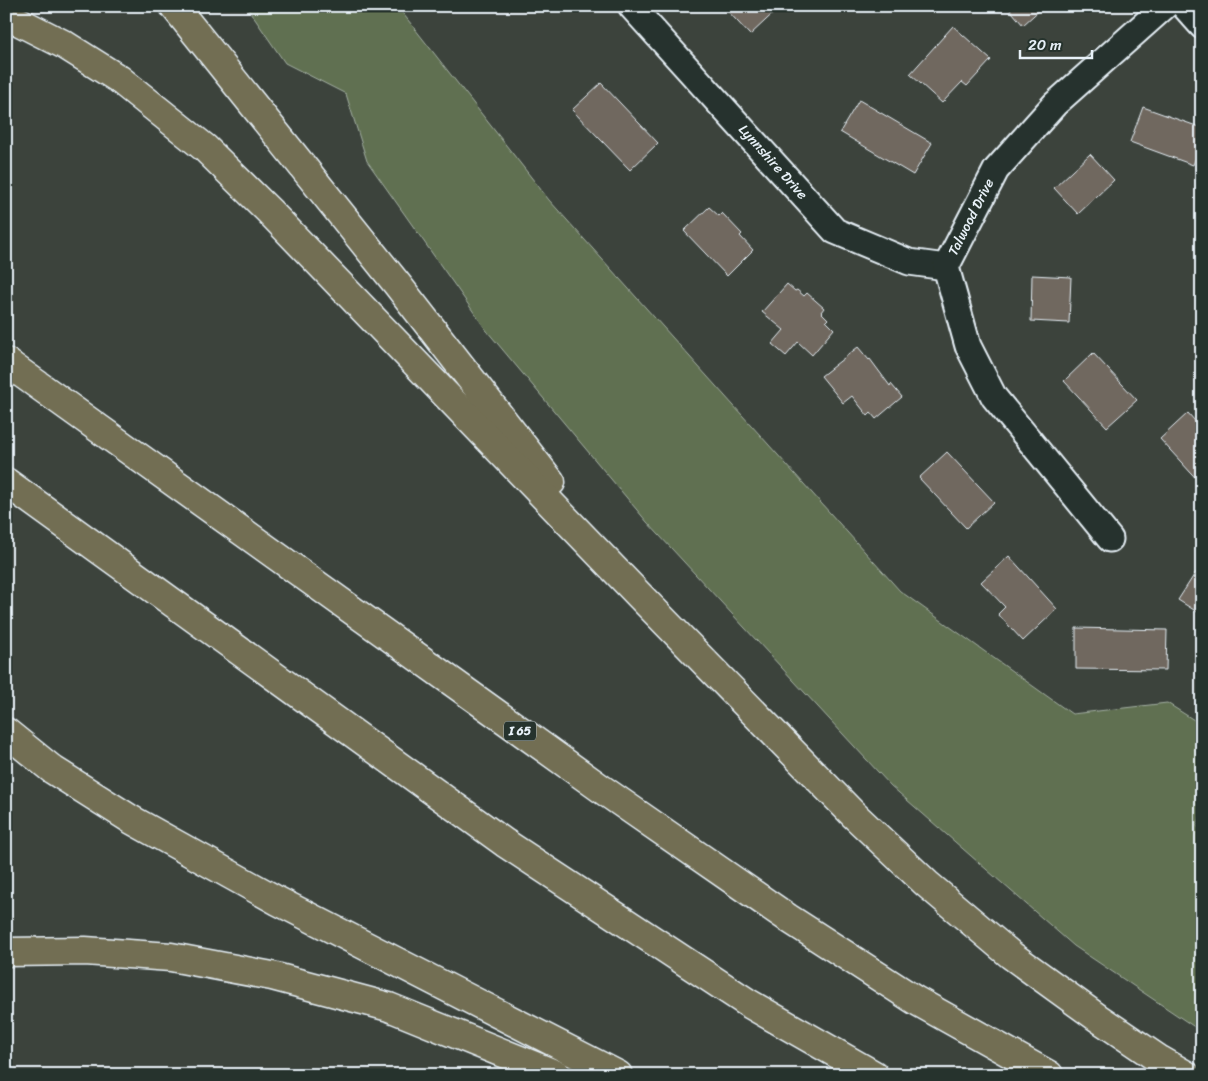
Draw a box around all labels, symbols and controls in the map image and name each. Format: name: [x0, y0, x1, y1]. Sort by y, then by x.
scale bar: [1020, 28, 1093, 60]
text: 20 m: [1028, 32, 1062, 58]
street label: Lynnshire Drive: [732, 118, 814, 206]
street label: Talwood Drive: [941, 174, 1001, 260]
road number: I 65: [504, 721, 536, 740]

